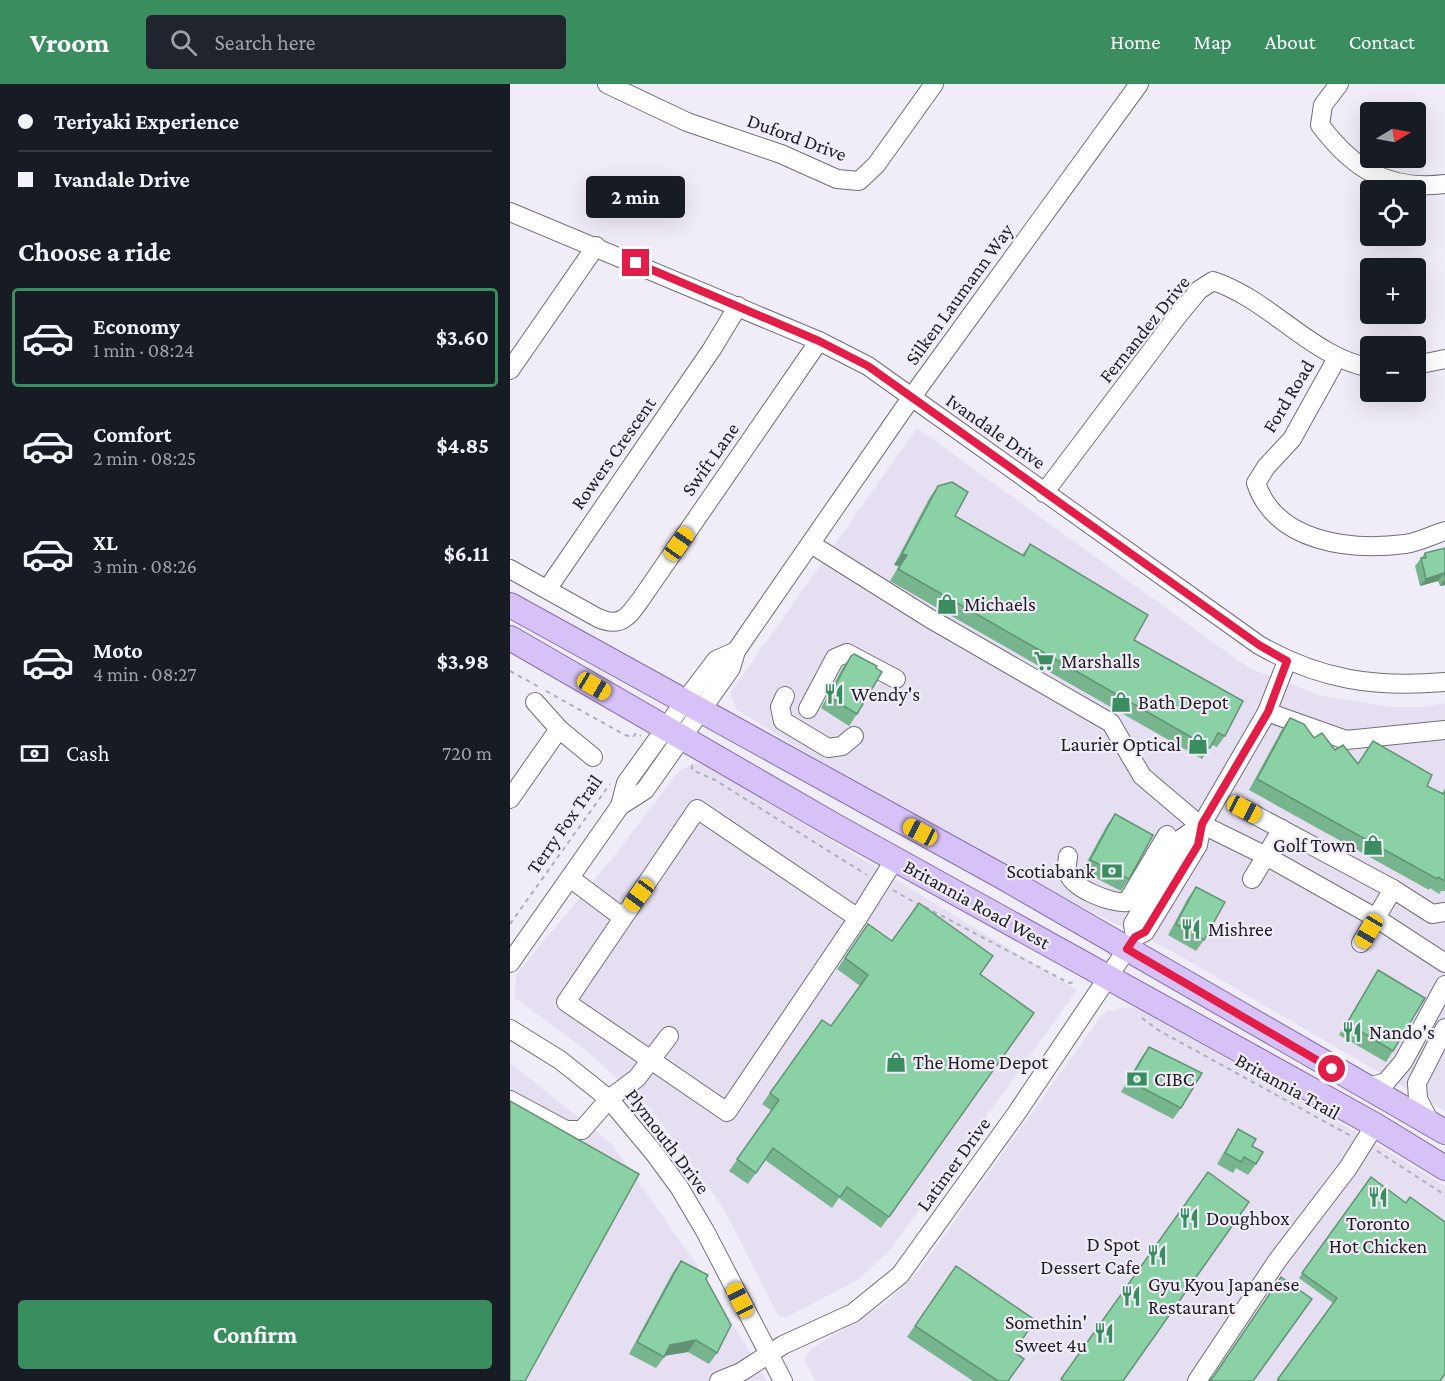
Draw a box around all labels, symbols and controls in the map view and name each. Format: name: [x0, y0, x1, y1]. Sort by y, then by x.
search box: [146, 15, 566, 69]
icon: search: [167, 26, 200, 59]
text: Vroom: [30, 27, 110, 58]
text: Search here: [215, 30, 315, 55]
text: Home: [1110, 30, 1160, 54]
text: Map: [1193, 30, 1232, 54]
text: About: [1265, 30, 1316, 54]
text: Contact: [1349, 30, 1415, 54]
north arrow: [1360, 102, 1426, 168]
map controls: [1360, 102, 1426, 402]
text: Teriyaki Experience: [54, 109, 239, 134]
street label: Duford Drive: [744, 109, 850, 165]
text: Ivandale Drive: [54, 167, 190, 192]
callout: 2 min: [586, 176, 686, 218]
button: locate: [1360, 180, 1426, 246]
text: 2 min: [611, 186, 660, 208]
street label: Silken Laumann Way: [900, 219, 1019, 369]
text: Choose a ride: [18, 237, 171, 267]
route end: [622, 249, 649, 276]
button: +: [1360, 258, 1426, 324]
street label: Fernandez Drive: [1094, 271, 1194, 387]
icon: car: [21, 311, 75, 365]
text: Economy: [93, 314, 180, 339]
text: $3.60: [436, 325, 489, 350]
button: −: [1360, 336, 1426, 402]
text: 1 min · 08:24: [93, 339, 194, 361]
street label: Ford Road: [1258, 355, 1318, 436]
street label: Ivandale Drive: [942, 389, 1050, 473]
street label: Rowers Crescent: [566, 392, 660, 513]
street label: Swift Lane: [677, 418, 743, 500]
icon: car: [21, 419, 75, 473]
text: Comfort: [93, 422, 171, 447]
text: $4.85: [437, 433, 489, 458]
text: 2 min · 08:25: [93, 447, 196, 469]
car: [661, 524, 697, 564]
icon: car: [21, 527, 75, 581]
text: XL: [93, 530, 118, 555]
text: $6.11: [444, 541, 489, 566]
text: 3 min · 08:26: [93, 555, 197, 577]
shop icon: Michaels: [935, 592, 959, 616]
place label: Michaels: [964, 593, 1036, 615]
icon: car: [21, 635, 75, 689]
text: Moto: [93, 638, 143, 663]
text: $3.98: [437, 649, 489, 674]
supermarket icon: Marshalls: [1032, 649, 1056, 673]
place label: Marshalls: [1061, 650, 1140, 672]
text: 4 min · 08:27: [93, 663, 196, 685]
car: [574, 669, 614, 703]
restaurant icon: Wendy's: [822, 682, 846, 706]
place label: Wendy's: [851, 683, 920, 706]
shop icon: Bath Depot: [1109, 690, 1133, 714]
place label: Bath Depot: [1138, 691, 1229, 714]
shop icon: Laurier Optical: [1186, 732, 1210, 756]
place label: Laurier Optical: [1061, 733, 1181, 756]
icon: cash: [18, 737, 51, 770]
text: Cash: [66, 741, 110, 766]
text: 720 m: [442, 742, 492, 764]
street label: Terry Fox Trail: [522, 770, 607, 878]
car: [1224, 793, 1264, 825]
car: [900, 816, 940, 848]
shop icon: Golf Town: [1361, 833, 1385, 857]
place label: Golf Town: [1273, 834, 1356, 856]
street label: Britannia Road West: [900, 855, 1054, 954]
bank icon: Scotiabank: [1100, 859, 1124, 883]
place label: Scotiabank: [1007, 860, 1095, 882]
car: [621, 875, 657, 915]
car: [1352, 911, 1386, 951]
restaurant icon: Mishree: [1179, 917, 1203, 941]
place label: Mishree: [1208, 918, 1273, 940]
restaurant icon: Nando's: [1340, 1020, 1364, 1044]
place label: Nando's: [1369, 1021, 1435, 1043]
street label: Britannia Trail: [1232, 1048, 1344, 1124]
shop icon: The Home Depot: [884, 1050, 908, 1074]
place label: The Home Depot: [913, 1051, 1048, 1074]
route start: [1318, 1055, 1345, 1082]
bank icon: CIBC: [1125, 1067, 1149, 1091]
place label: CIBC: [1154, 1068, 1195, 1090]
street label: Plymouth Drive: [621, 1084, 715, 1199]
street label: Latimer Drive: [912, 1113, 994, 1215]
restaurant icon: Toronto Hot Chicken: [1366, 1185, 1390, 1209]
restaurant icon: Doughbox: [1177, 1206, 1201, 1230]
place label: Doughbox: [1206, 1207, 1290, 1230]
place label: Toronto Hot Chicken: [1329, 1212, 1427, 1257]
place label: D Spot Dessert Cafe: [1040, 1233, 1140, 1278]
restaurant icon: D Spot Dessert Cafe: [1145, 1243, 1169, 1267]
place label: Gyu Kyou Japanese Restaurant: [1148, 1273, 1299, 1318]
car: [724, 1280, 756, 1320]
restaurant icon: Gyu Kyou Japanese Restaurant: [1119, 1284, 1143, 1308]
button: Confirm: [18, 1300, 492, 1369]
place label: Somethin' Sweet 4u: [1005, 1311, 1087, 1356]
restaurant icon: Somethin' Sweet 4u: [1092, 1321, 1116, 1345]

